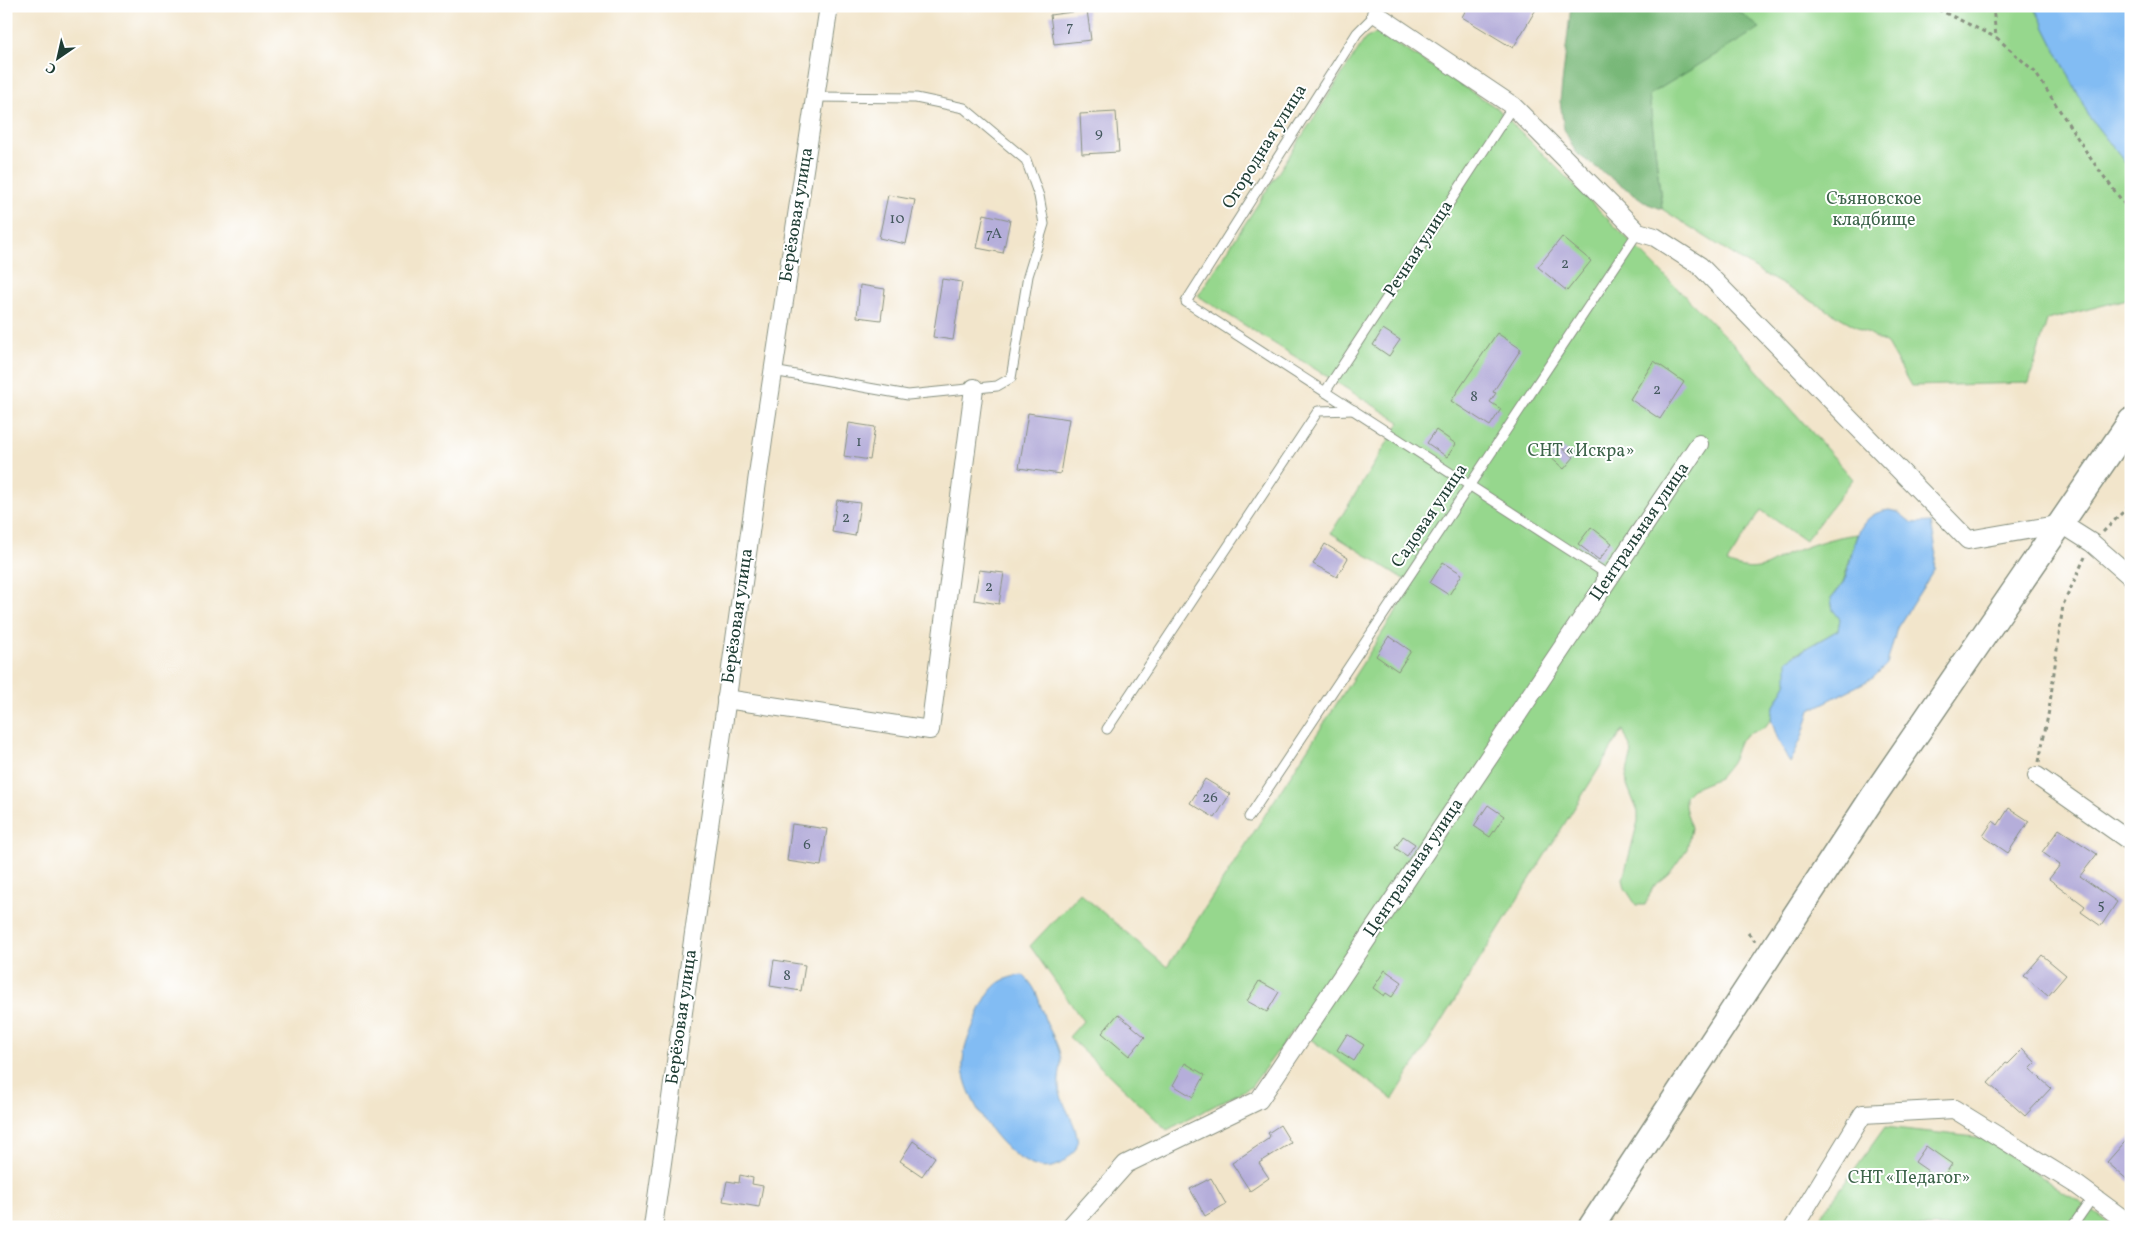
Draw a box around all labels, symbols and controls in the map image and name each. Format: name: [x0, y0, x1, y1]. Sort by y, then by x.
house number: 7: [1066, 17, 1074, 38]
north arrow: [32, 32, 82, 82]
text: С: [43, 57, 61, 78]
street label: Огородная улица: [1217, 80, 1313, 214]
house number: 9: [1095, 123, 1103, 144]
street label: Берёзовая улица: [774, 146, 820, 284]
park label: Съяновское кладбище: [1826, 187, 1922, 233]
street label: Речная улица: [1378, 196, 1460, 302]
house number: 10: [890, 209, 904, 230]
house number: 7А: [986, 224, 1003, 245]
house number: 2: [1561, 254, 1569, 275]
house number: 2: [1653, 380, 1661, 401]
house number: 8: [1470, 387, 1478, 408]
house number: 1: [856, 432, 862, 453]
park label: СНТ «Искра»: [1527, 439, 1635, 464]
street label: Центральная улица: [1584, 457, 1696, 607]
street label: Садовая улица: [1386, 459, 1474, 573]
house number: 2: [842, 508, 850, 529]
street label: Берёзовая улица: [716, 547, 760, 685]
house number: 2: [985, 577, 993, 598]
house number: 26: [1202, 788, 1218, 809]
street label: Центральная улица: [1358, 793, 1470, 943]
house number: 6: [803, 835, 811, 856]
house number: 5: [2097, 895, 2105, 916]
street label: Берёзовая улица: [660, 948, 704, 1086]
house number: 8: [783, 966, 791, 987]
park label: СНТ «Педагог»: [1848, 1166, 1970, 1191]

